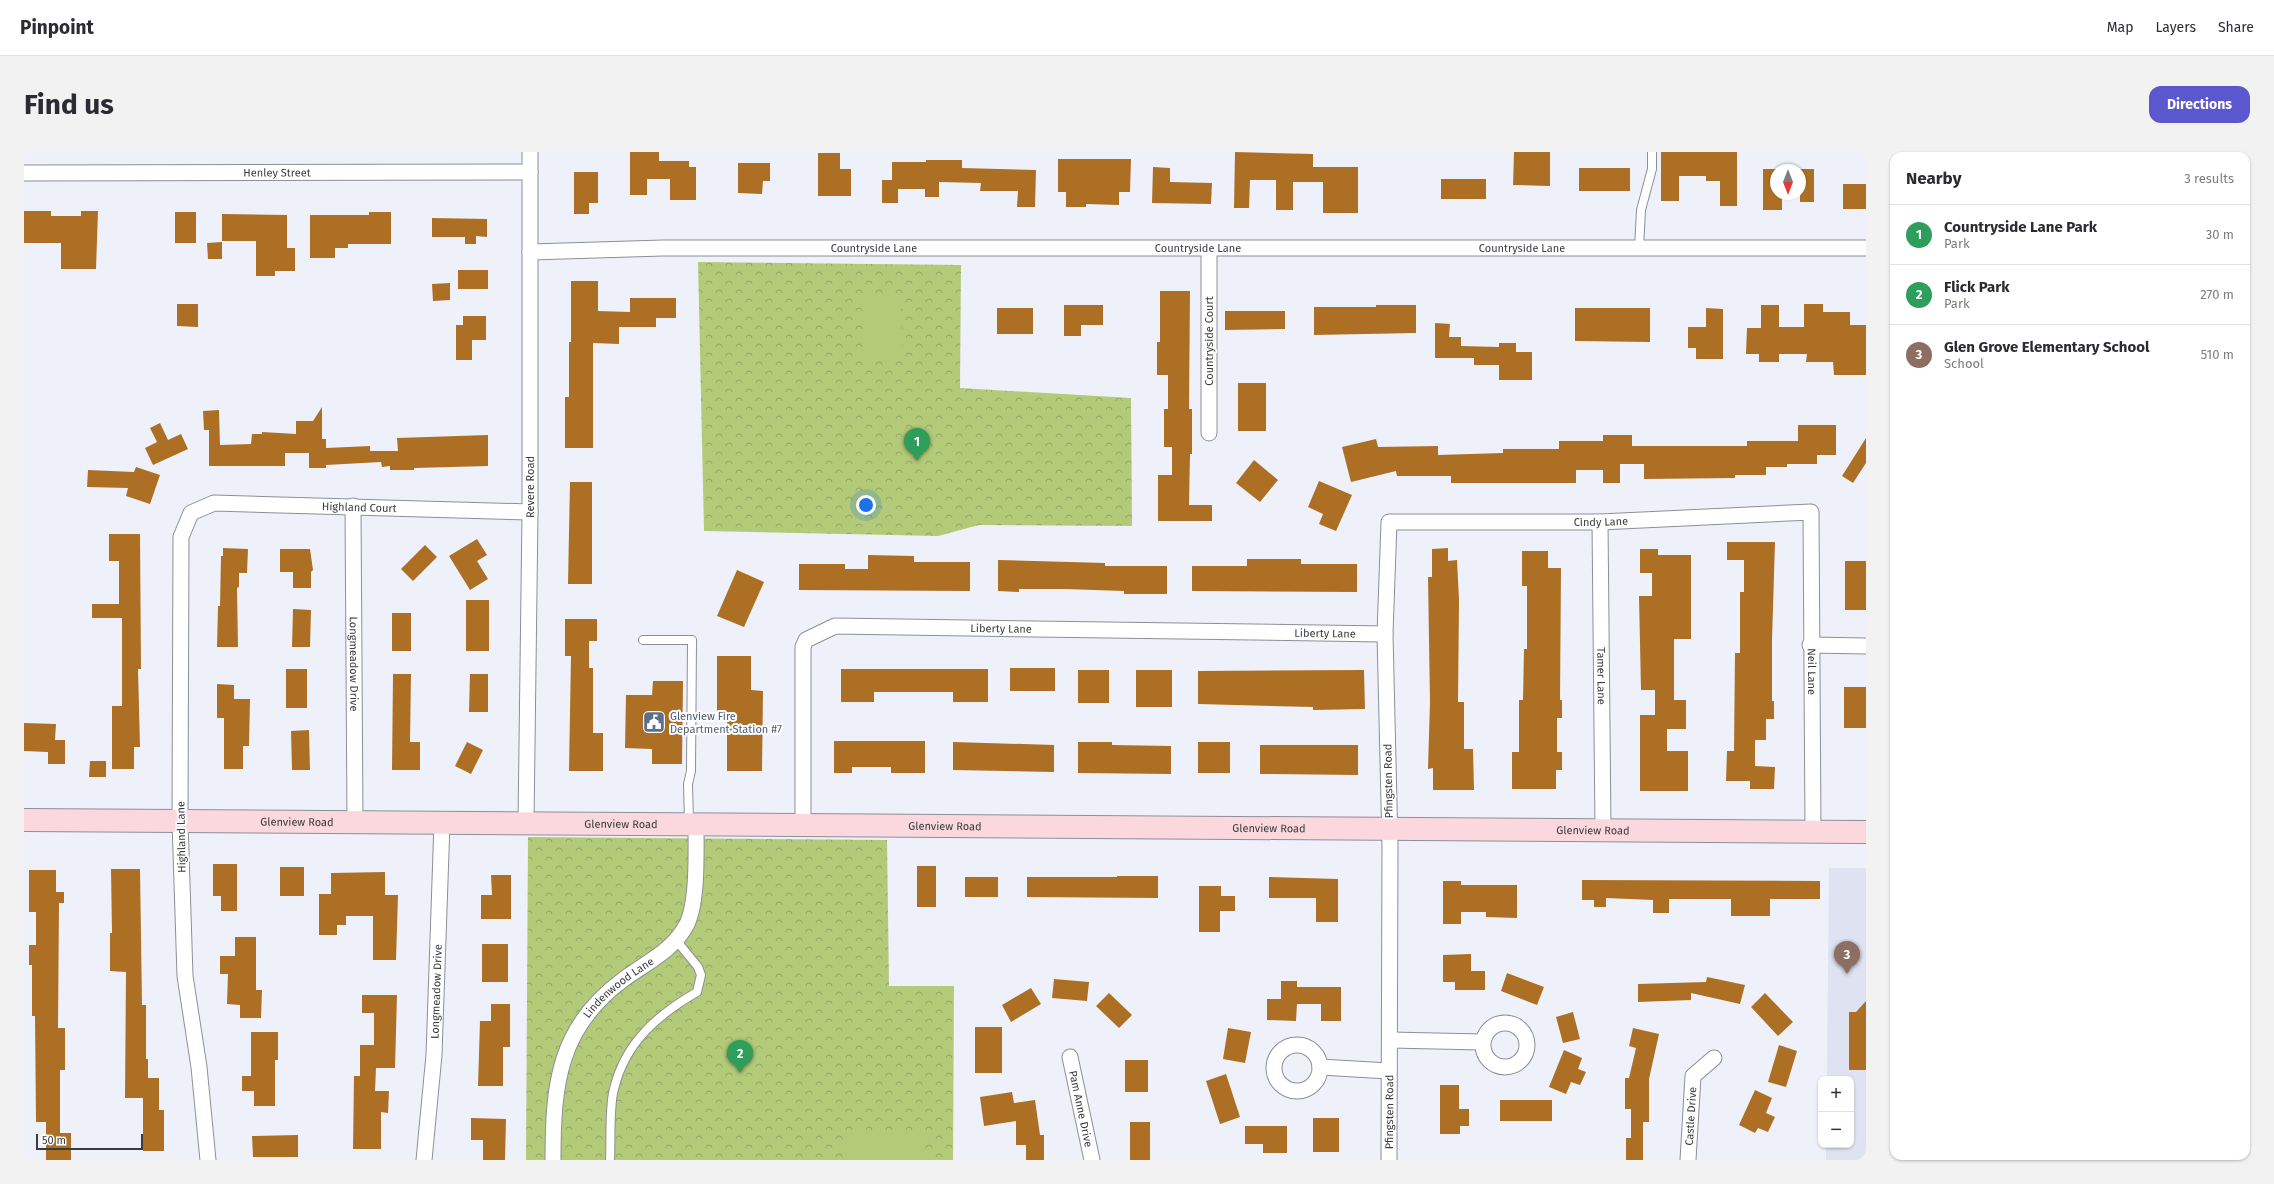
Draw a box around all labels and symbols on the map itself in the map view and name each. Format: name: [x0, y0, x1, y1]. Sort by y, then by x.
north arrow: [1770, 164, 1806, 200]
street label: Henley Street: [243, 166, 311, 180]
street label: Countryside Lane: [831, 242, 917, 255]
street label: Countryside Lane: [1155, 242, 1241, 255]
street label: Countryside Lane: [1479, 242, 1565, 255]
street label: Countryside Court: [1203, 296, 1216, 386]
pin: 1: [904, 428, 930, 461]
street label: Revere Road: [524, 456, 537, 518]
your location: [856, 495, 876, 515]
street label: Highland Court: [322, 500, 397, 515]
street label: Cindy Lane: [1574, 515, 1628, 529]
street label: Longmeadow Drive: [347, 617, 360, 711]
street label: Liberty Lane: [970, 622, 1032, 636]
street label: Liberty Lane: [1294, 627, 1356, 641]
street label: Tamer Lane: [1594, 647, 1608, 705]
street label: Neil Lane: [1805, 648, 1818, 695]
public building icon: Glenview Fire Department Station #7: [641, 709, 667, 735]
place label: Glenview Fire Department Station #7: [670, 710, 782, 736]
street label: Pfingsten Road: [1381, 744, 1396, 818]
street label: Highland Lane: [174, 801, 189, 873]
street label: Glenview Road: [260, 816, 334, 829]
street label: Glenview Road: [584, 818, 658, 831]
street label: Glenview Road: [908, 820, 982, 833]
street label: Glenview Road: [1232, 822, 1306, 835]
street label: Glenview Road: [1556, 824, 1630, 837]
pin: 3: [1834, 941, 1860, 974]
street label: Longmeadow Drive: [429, 944, 445, 1039]
street label: Lindenwood Lane: [581, 955, 656, 1021]
pin: 2: [727, 1040, 753, 1073]
street label: Pam Anne Drive: [1066, 1069, 1095, 1148]
street label: Pfingsten Road: [1383, 1075, 1396, 1149]
street label: Castle Drive: [1683, 1086, 1699, 1146]
scale bar: [36, 1132, 143, 1151]

